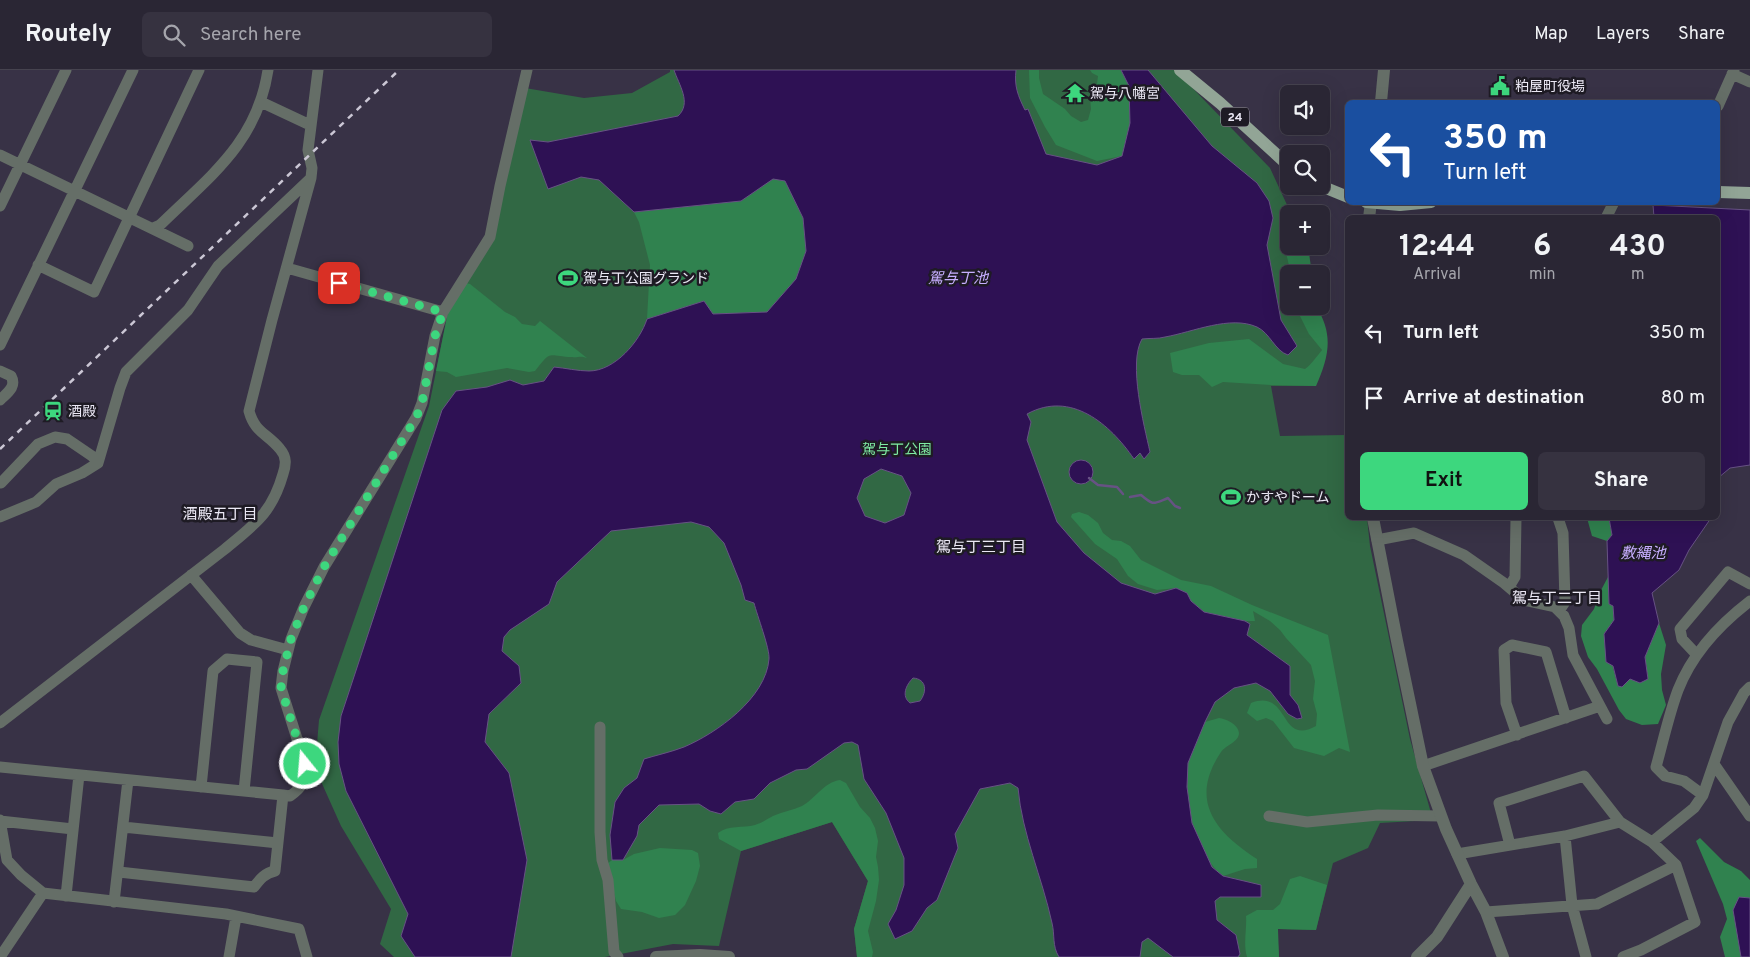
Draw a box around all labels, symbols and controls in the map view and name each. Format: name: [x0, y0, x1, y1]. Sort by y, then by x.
search box: [142, 12, 492, 57]
text: Routely: [25, 20, 112, 50]
icon: search: [160, 21, 188, 49]
text: Search here: [200, 23, 301, 47]
text: Map: [1534, 23, 1568, 46]
text: Layers: [1596, 23, 1650, 46]
text: Share: [1678, 23, 1725, 46]
public building icon: 粕屋町役場: [1489, 75, 1511, 97]
place label: 粕屋町役場: [1515, 78, 1585, 96]
temple icon: 駕与八幡宮: [1064, 82, 1086, 104]
map controls: [1280, 85, 1330, 315]
button: sound: [1280, 85, 1330, 135]
place label: 駕与八幡宮: [1090, 86, 1160, 103]
road number: 24: [1221, 108, 1249, 126]
text: 350 m: [1443, 117, 1548, 161]
icon: left: [1360, 120, 1425, 185]
button: search: [1280, 145, 1330, 195]
text: Turn left: [1443, 160, 1526, 187]
button: +: [1280, 205, 1330, 255]
text: 12:44: [1399, 229, 1475, 266]
text: 6: [1533, 229, 1552, 266]
text: 430: [1610, 229, 1666, 266]
pin: [318, 262, 360, 304]
button: −: [1280, 265, 1330, 315]
text: Arrival: [1413, 265, 1461, 285]
text: min: [1529, 265, 1556, 285]
text: m: [1631, 265, 1645, 285]
sports icon: 駕与丁公園グランド: [557, 267, 579, 289]
icon: arrive: [325, 269, 353, 297]
water label: 駕与丁池: [928, 270, 990, 289]
place label: 駕与丁公園グランド: [583, 271, 709, 288]
icon: left: [1360, 319, 1388, 347]
text: Turn left: [1403, 321, 1479, 345]
text: 350 m: [1649, 321, 1705, 345]
icon: arrive: [1360, 384, 1388, 412]
text: Arrive at destination: [1403, 386, 1584, 410]
text: 80 m: [1661, 386, 1705, 410]
station icon: 酒殿: [42, 400, 64, 422]
place label: 酒殿: [68, 404, 96, 421]
park label: 駕与丁公園: [862, 442, 932, 459]
button: Exit: [1360, 452, 1528, 510]
button: Share: [1538, 452, 1705, 510]
sports icon: かすやドーム: [1220, 486, 1242, 508]
place label: かすやドーム: [1246, 490, 1330, 507]
district label: 酒殿五丁目: [182, 506, 258, 525]
district label: 駕与丁三丁目: [936, 539, 1026, 558]
water label: 敷縄池: [1620, 545, 1667, 564]
district label: 駕与丁二丁目: [1512, 590, 1602, 609]
position arrow: [278, 737, 330, 789]

